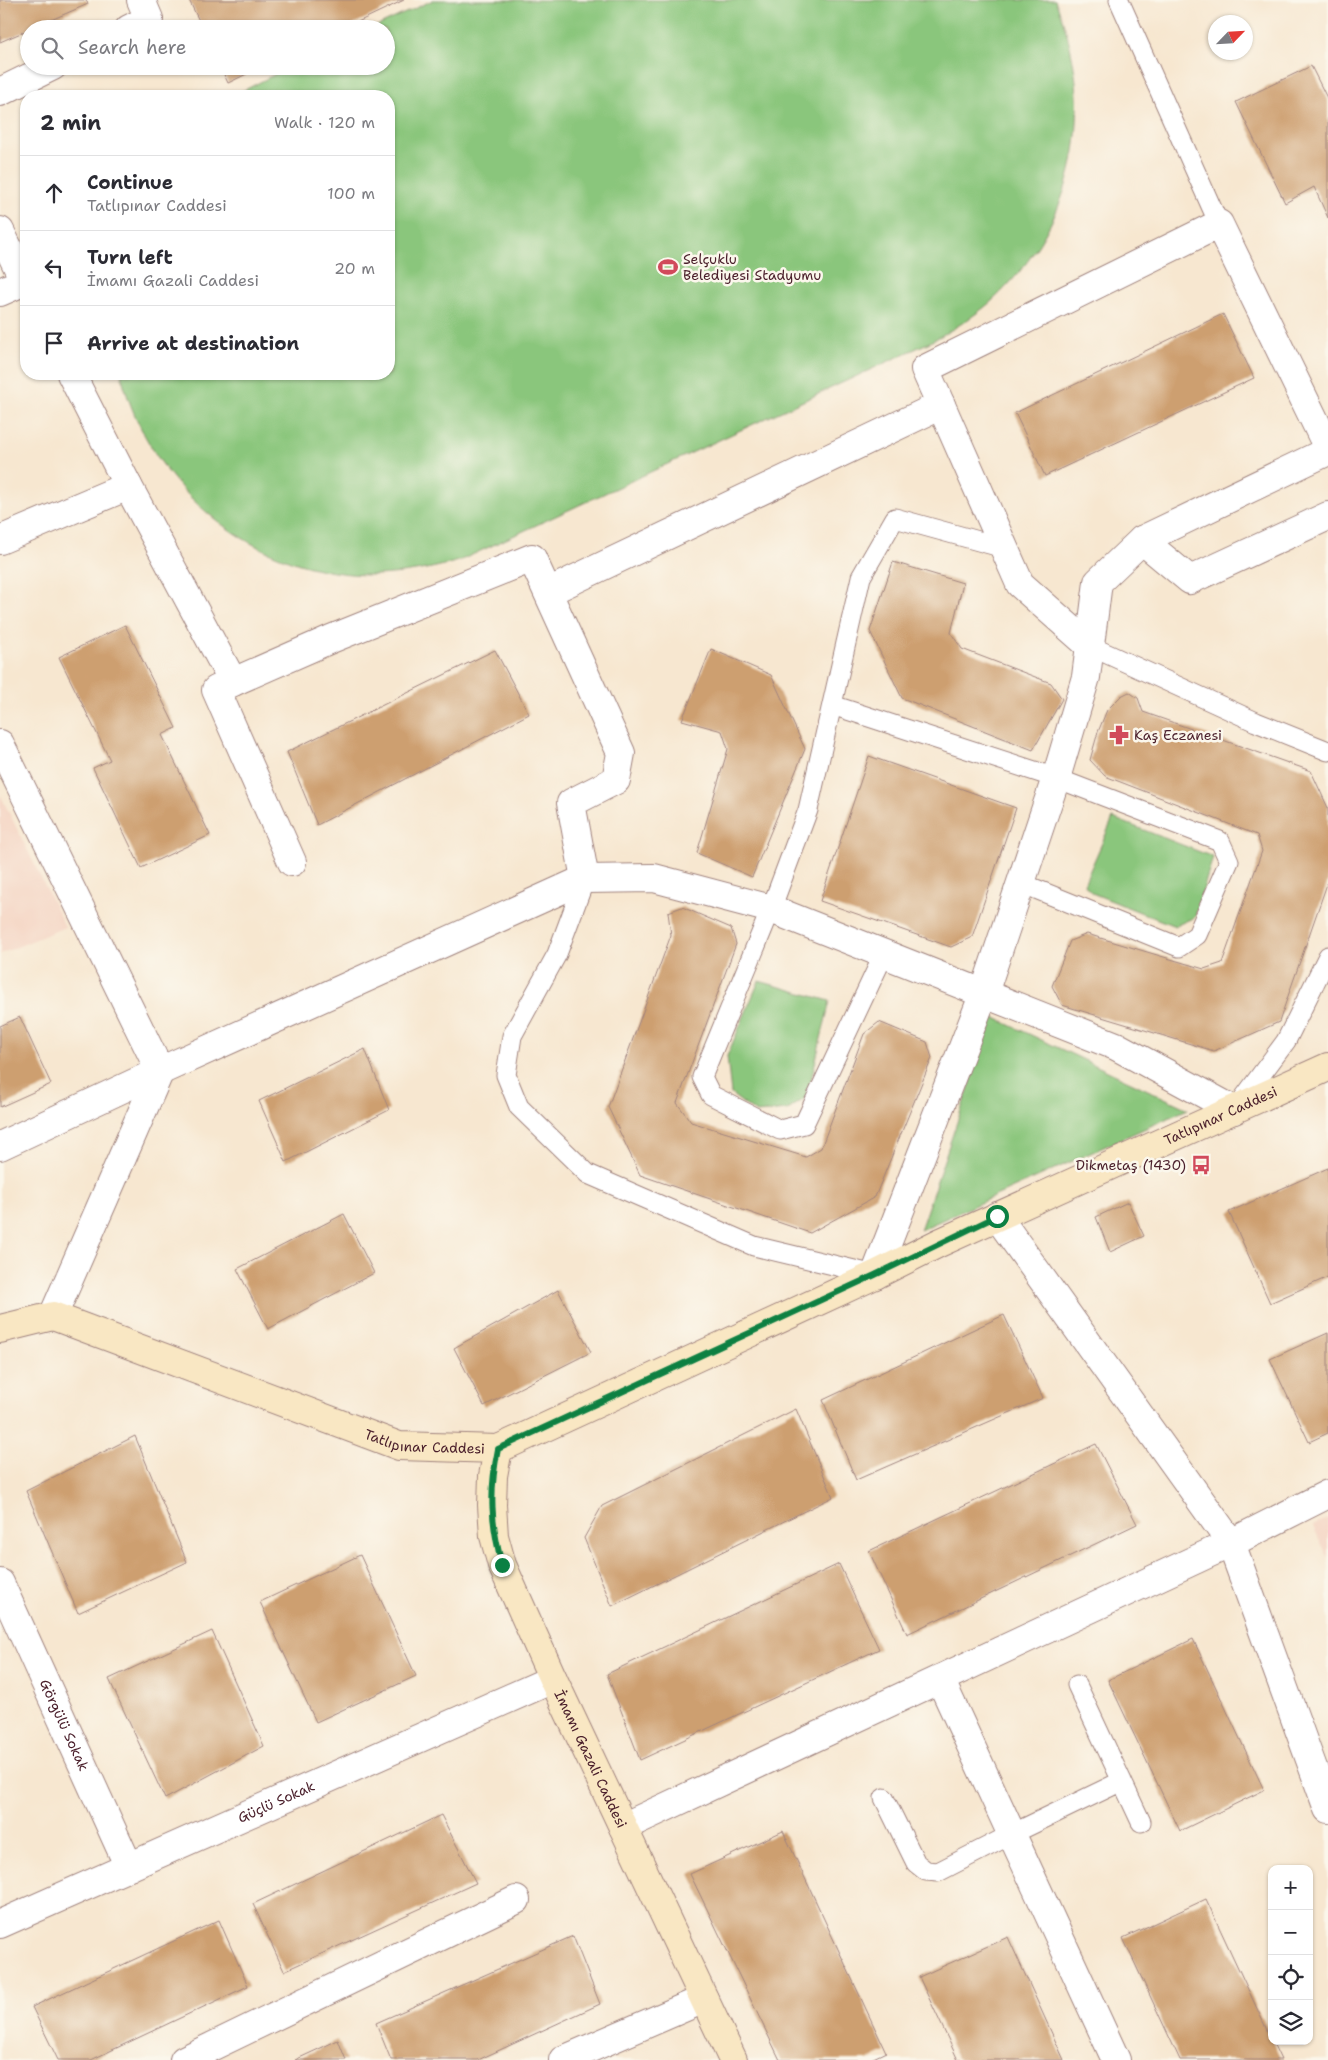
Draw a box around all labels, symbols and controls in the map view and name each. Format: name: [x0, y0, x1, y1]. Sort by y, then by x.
north arrow: [1208, 15, 1253, 60]
search box: [20, 20, 395, 75]
icon: search: [38, 34, 66, 62]
text: Search here: [78, 35, 187, 60]
text: 2 min: [40, 109, 101, 137]
text: Walk · 120 m: [274, 112, 375, 133]
text: Continue: [87, 170, 173, 195]
icon: ahead: [40, 179, 68, 207]
text: 100 m: [327, 183, 375, 204]
text: Tatlıpınar Caddesi: [87, 195, 227, 216]
text: Turn left: [87, 245, 173, 270]
place label: Selçuklu Belediyesi Stadyumu: [683, 250, 821, 284]
icon: left: [40, 254, 68, 282]
sports icon: Selçuklu Belediyesi Stadyumu: [657, 256, 679, 278]
text: 20 m: [334, 258, 375, 279]
text: İmamı Gazali Caddesi: [87, 270, 259, 291]
icon: arrive: [40, 329, 68, 357]
text: Arrive at destination: [87, 331, 299, 356]
pharmacy icon: Kaş Eczanesi: [1108, 724, 1130, 746]
place label: Kaş Eczanesi: [1134, 726, 1222, 744]
street label: Tatlıpınar Caddesi: [1161, 1082, 1280, 1149]
bus stop icon: Dikmetaş (1430): [1190, 1154, 1212, 1176]
place label: Dikmetaş (1430): [1076, 1156, 1186, 1174]
route start: [986, 1205, 1009, 1228]
street label: Tatlıpınar Caddesi: [362, 1425, 485, 1458]
route end: [491, 1554, 514, 1577]
street label: Görgülü Sokak: [36, 1676, 93, 1774]
street label: İmamı Gazali Caddesi: [551, 1687, 631, 1831]
street label: Güçlü Sokak: [235, 1777, 318, 1827]
map controls: [1268, 1865, 1313, 2045]
button: +: [1268, 1865, 1313, 1910]
button: −: [1268, 1910, 1313, 1955]
button: locate: [1268, 1955, 1313, 2000]
button: layers: [1268, 2000, 1313, 2045]

